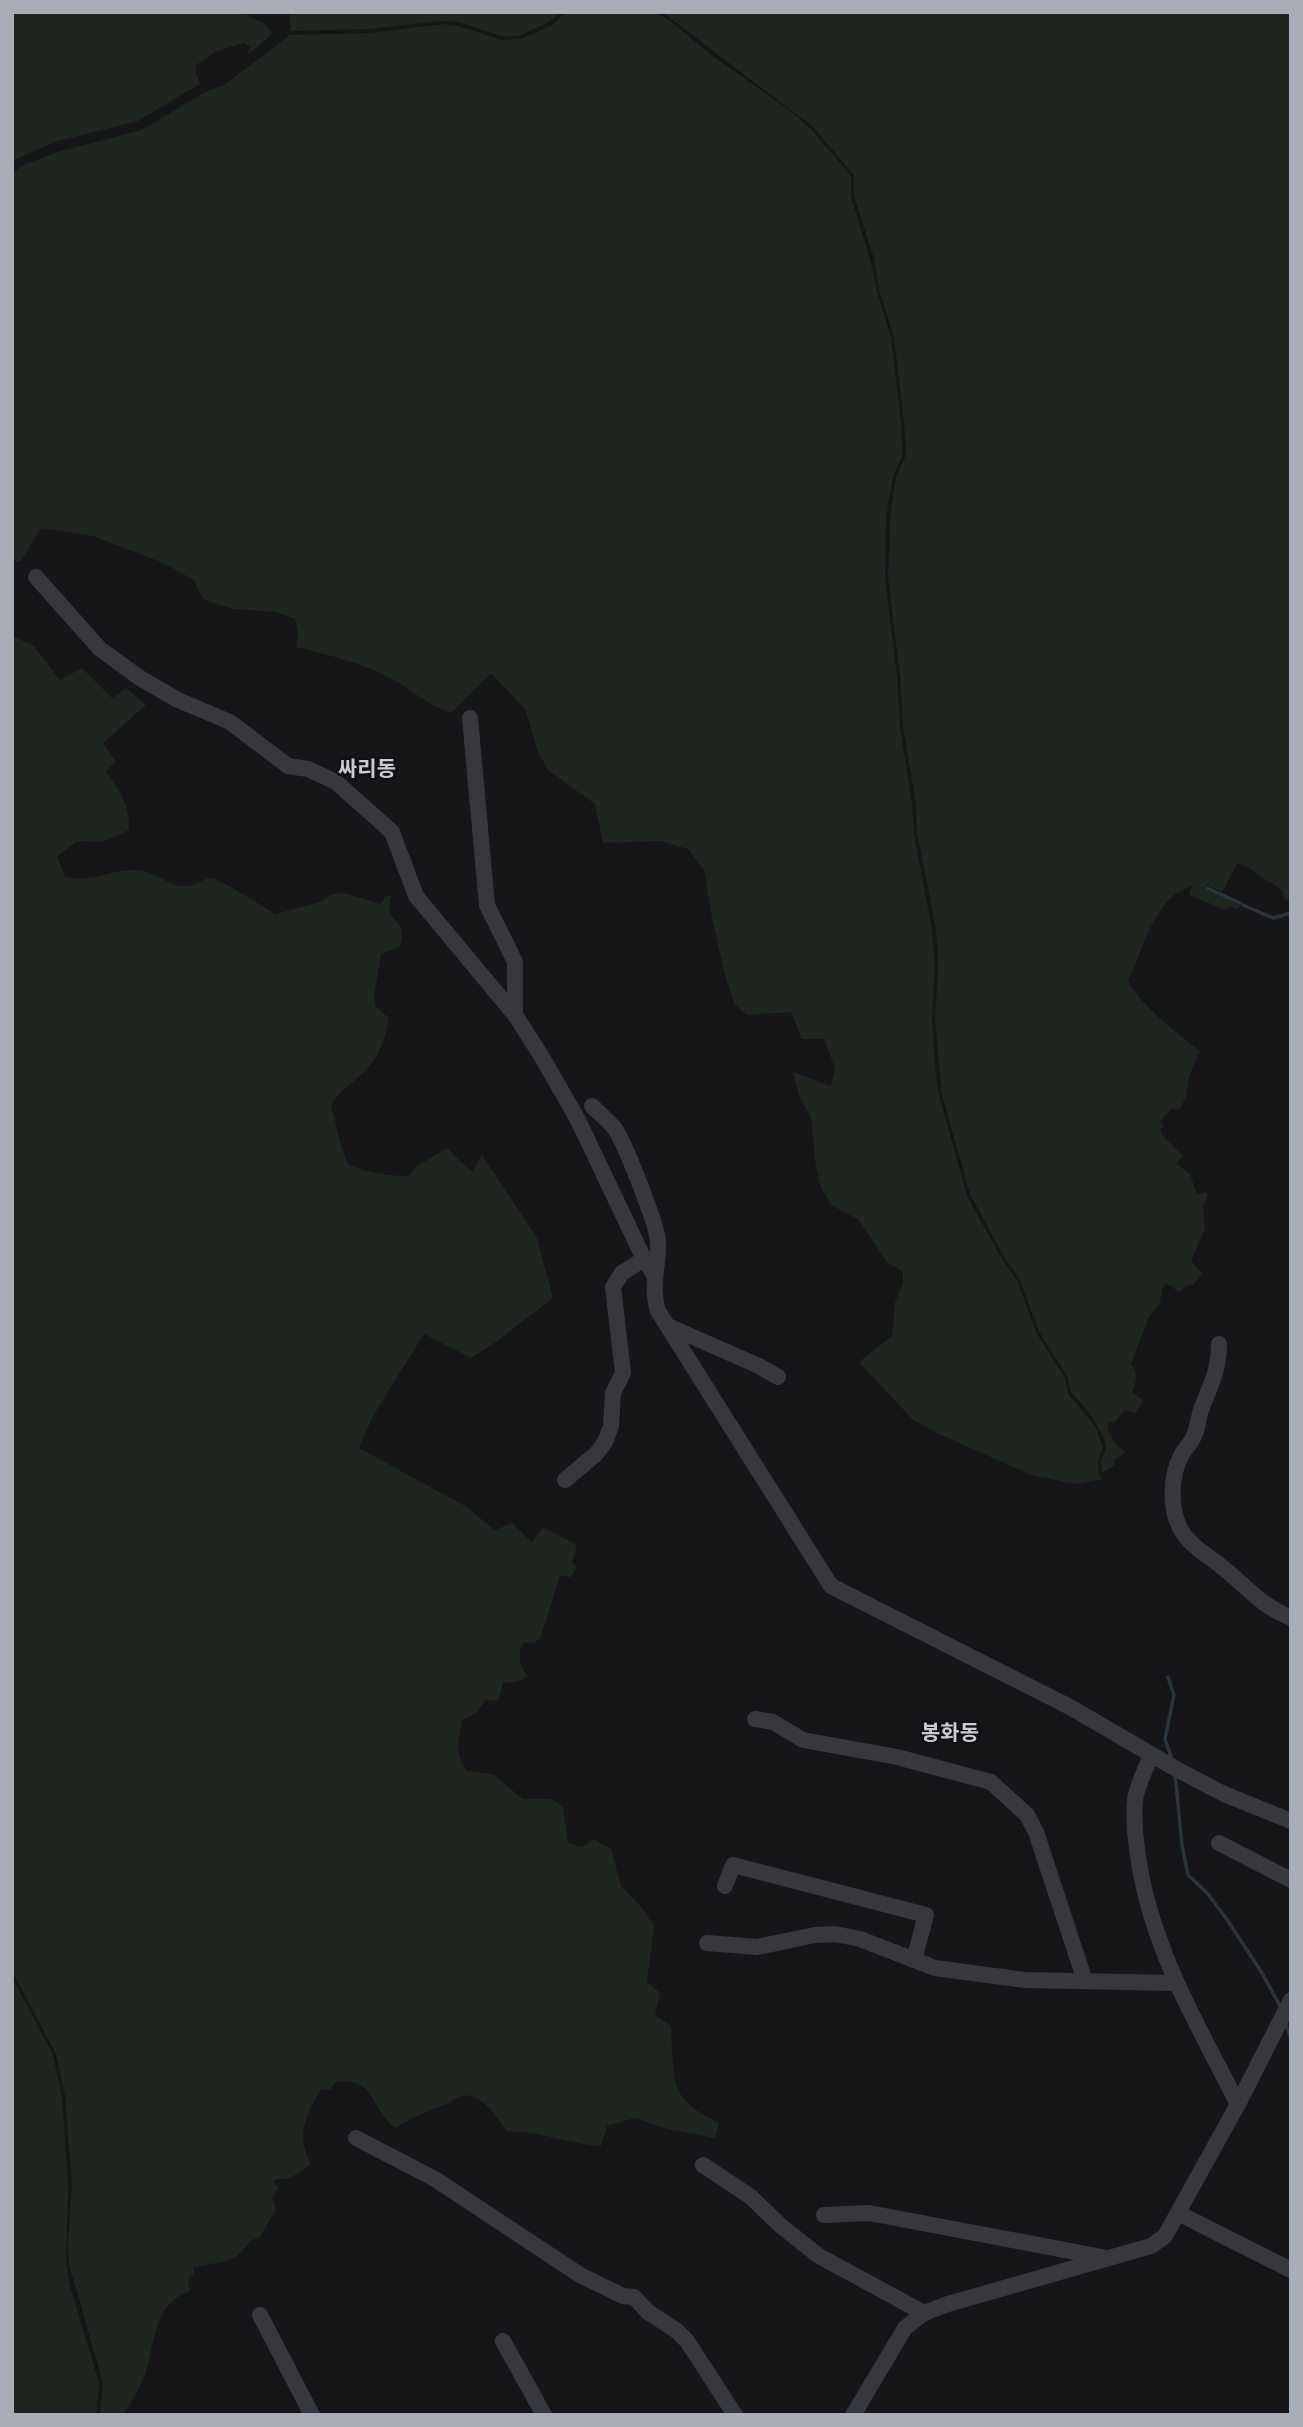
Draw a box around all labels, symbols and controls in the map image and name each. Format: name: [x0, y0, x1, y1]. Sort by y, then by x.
district label: 싸리동: [338, 757, 396, 784]
district label: 봉화동: [921, 1721, 979, 1748]

